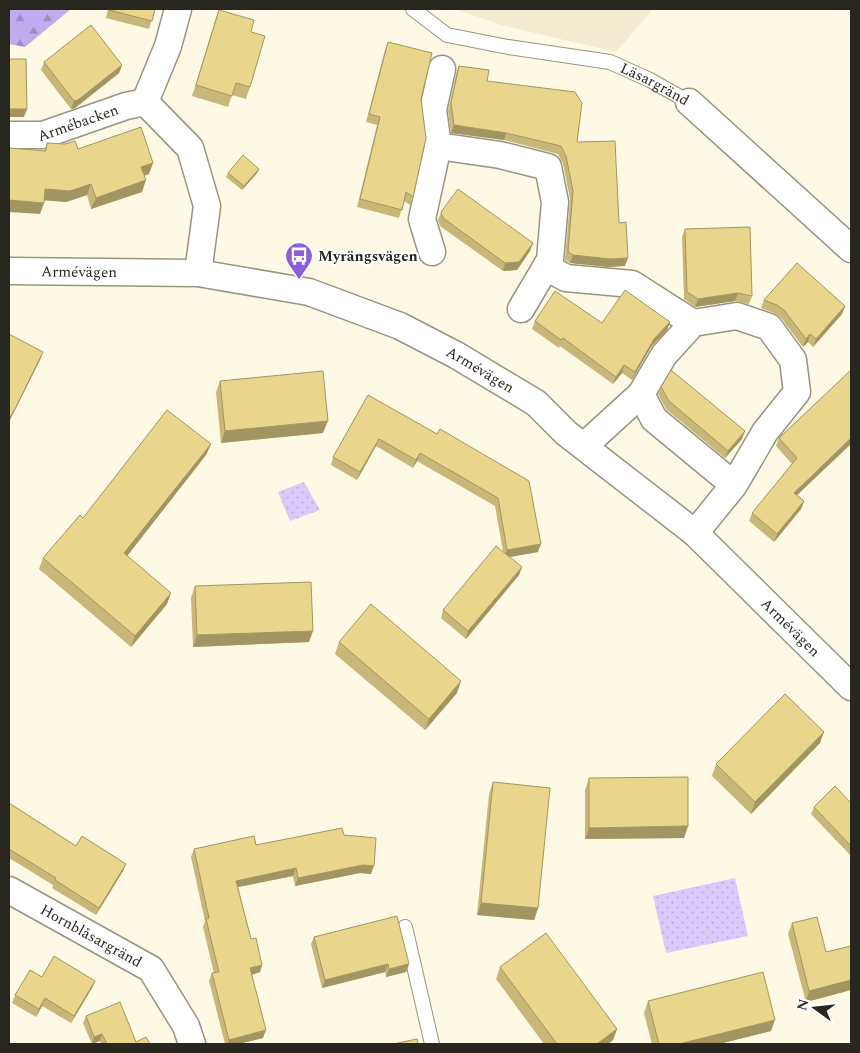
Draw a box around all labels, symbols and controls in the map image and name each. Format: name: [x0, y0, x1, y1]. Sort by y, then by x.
street label: Läsargränd: [617, 57, 694, 111]
street label: Armébacken: [34, 98, 122, 148]
bus stop icon: Myrängsvägen: [284, 241, 314, 280]
place label: Myrängsvägen: [318, 245, 418, 268]
street label: Armévägen: [41, 260, 117, 284]
street label: Armévägen: [442, 340, 519, 399]
street label: Armévägen: [755, 592, 826, 662]
street label: Hornblåsargränd: [36, 898, 146, 973]
north arrow: [790, 983, 840, 1033]
text: N: [791, 997, 815, 1013]

